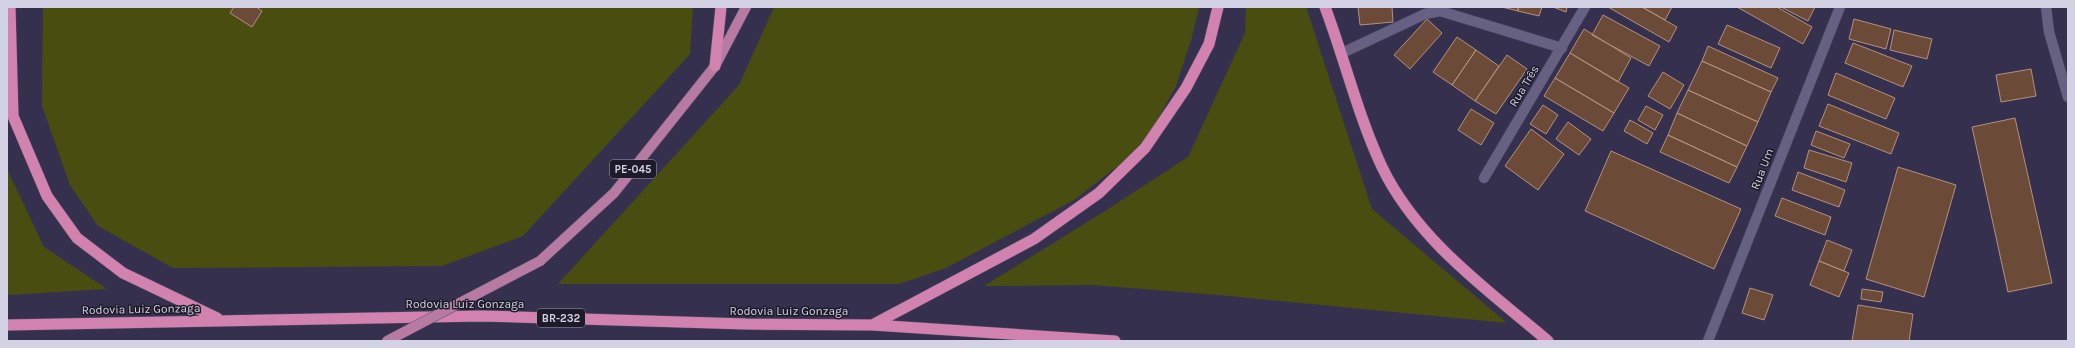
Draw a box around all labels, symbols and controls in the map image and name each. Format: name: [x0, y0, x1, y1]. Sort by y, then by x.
street label: Rua Três: [1506, 63, 1542, 109]
street label: Rua Um: [1748, 146, 1776, 192]
road number: PE-045: [610, 160, 656, 178]
street label: Rodovia Luiz Gonzaga: [406, 297, 524, 311]
street label: Rodovia Luiz Gonzaga: [81, 301, 201, 317]
street label: Rodovia Luiz Gonzaga: [730, 304, 848, 318]
road number: BR-232: [537, 309, 585, 327]

